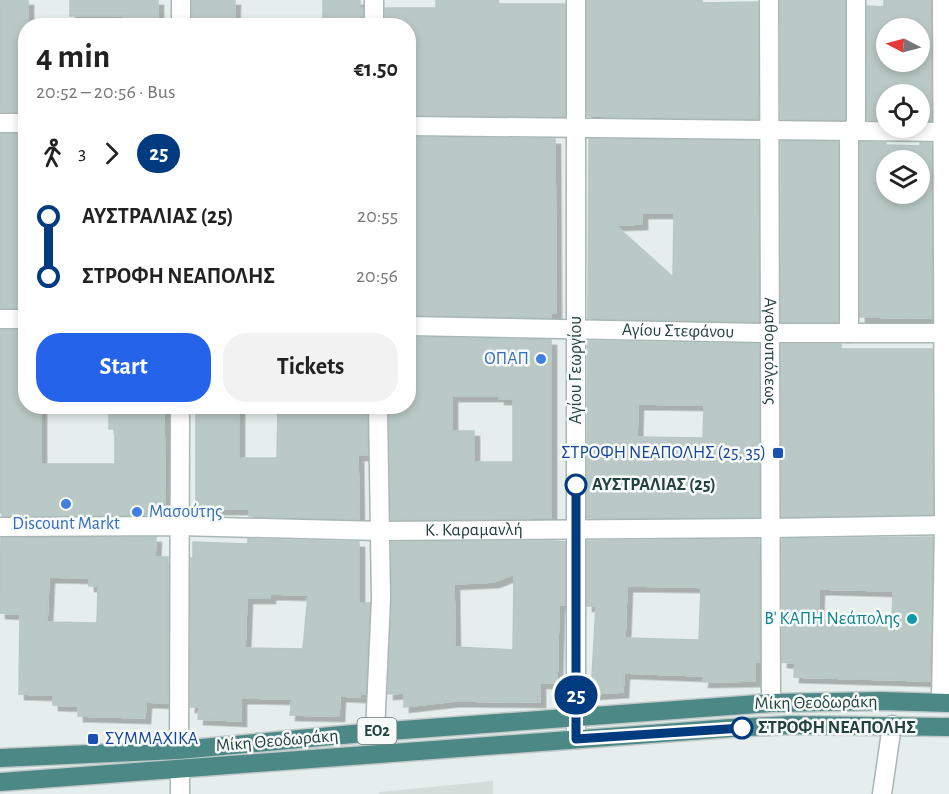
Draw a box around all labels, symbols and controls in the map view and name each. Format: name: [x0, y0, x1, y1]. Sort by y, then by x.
north arrow: [876, 18, 930, 72]
map controls: [876, 18, 930, 204]
text: 4 min: [36, 41, 110, 74]
text: €1.50: [354, 58, 398, 80]
text: 20:52 – 20:56 · Bus: [36, 82, 175, 102]
button: locate: [876, 84, 930, 138]
icon: walk: [36, 137, 69, 170]
icon: forward: [95, 137, 128, 170]
text: 3: [78, 143, 86, 163]
text: 25: [149, 143, 168, 164]
button: layers: [876, 150, 930, 204]
text: ΑΥΣΤΡΑΛΙΑΣ (25): [82, 205, 234, 227]
text: 20:55: [357, 206, 398, 226]
text: ΣΤΡΟΦΗ ΝΕΑΠΟΛΗΣ: [82, 265, 275, 287]
text: 20:56: [356, 266, 398, 286]
street label: Αγαθουπόλεως: [761, 297, 779, 405]
street label: Αγίου Γεωργίου: [566, 316, 585, 424]
street label: Αγίου Στεφάνου: [622, 320, 734, 341]
button: Start: [36, 333, 211, 402]
button: Tickets: [223, 333, 398, 402]
place label: ΟΠΑΠ: [484, 350, 529, 368]
marker: ΟΠΑΠ: [534, 352, 548, 366]
place label: ΣΤΡΟΦΗ ΝΕΑΠΟΛΗΣ (25, 35): [561, 444, 766, 462]
marker: ΣΤΡΟΦΗ ΝΕΑΠΟΛΗΣ (25, 35): [771, 446, 785, 460]
marker: ΑΥΣΤΡΑΛΙΑΣ (25): [565, 474, 587, 496]
place label: ΑΥΣΤΡΑΛΙΑΣ (25): [592, 476, 716, 494]
marker: Discount Markt: [59, 497, 73, 511]
place label: Μασούτης: [149, 503, 222, 521]
marker: Μασούτης: [130, 505, 144, 519]
place label: Discount Markt: [12, 515, 120, 533]
street label: Κ. Καραμανλή: [425, 521, 523, 540]
place label: Β' ΚΑΠΗ Νεάπολης: [764, 610, 900, 628]
marker: Β' ΚΑΠΗ Νεάπολης: [905, 612, 919, 626]
line badge: 25: [549, 676, 603, 714]
text: 25: [567, 685, 585, 706]
street label: Μίκη Θεοδωράκη: [754, 692, 878, 713]
marker: ΣΤΡΟΦΗ ΝΕΑΠΟΛΗΣ: [731, 717, 753, 739]
road number: ΕΟ2: [358, 718, 397, 744]
place label: ΣΤΡΟΦΗ ΝΕΑΠΟΛΗΣ: [758, 719, 916, 737]
street label: Μίκη Θεοδωράκη: [215, 726, 339, 755]
place label: ΣΥΜΜΑΧΙΚΑ: [105, 730, 199, 748]
marker: ΣΥΜΜΑΧΙΚΑ: [86, 732, 100, 746]

